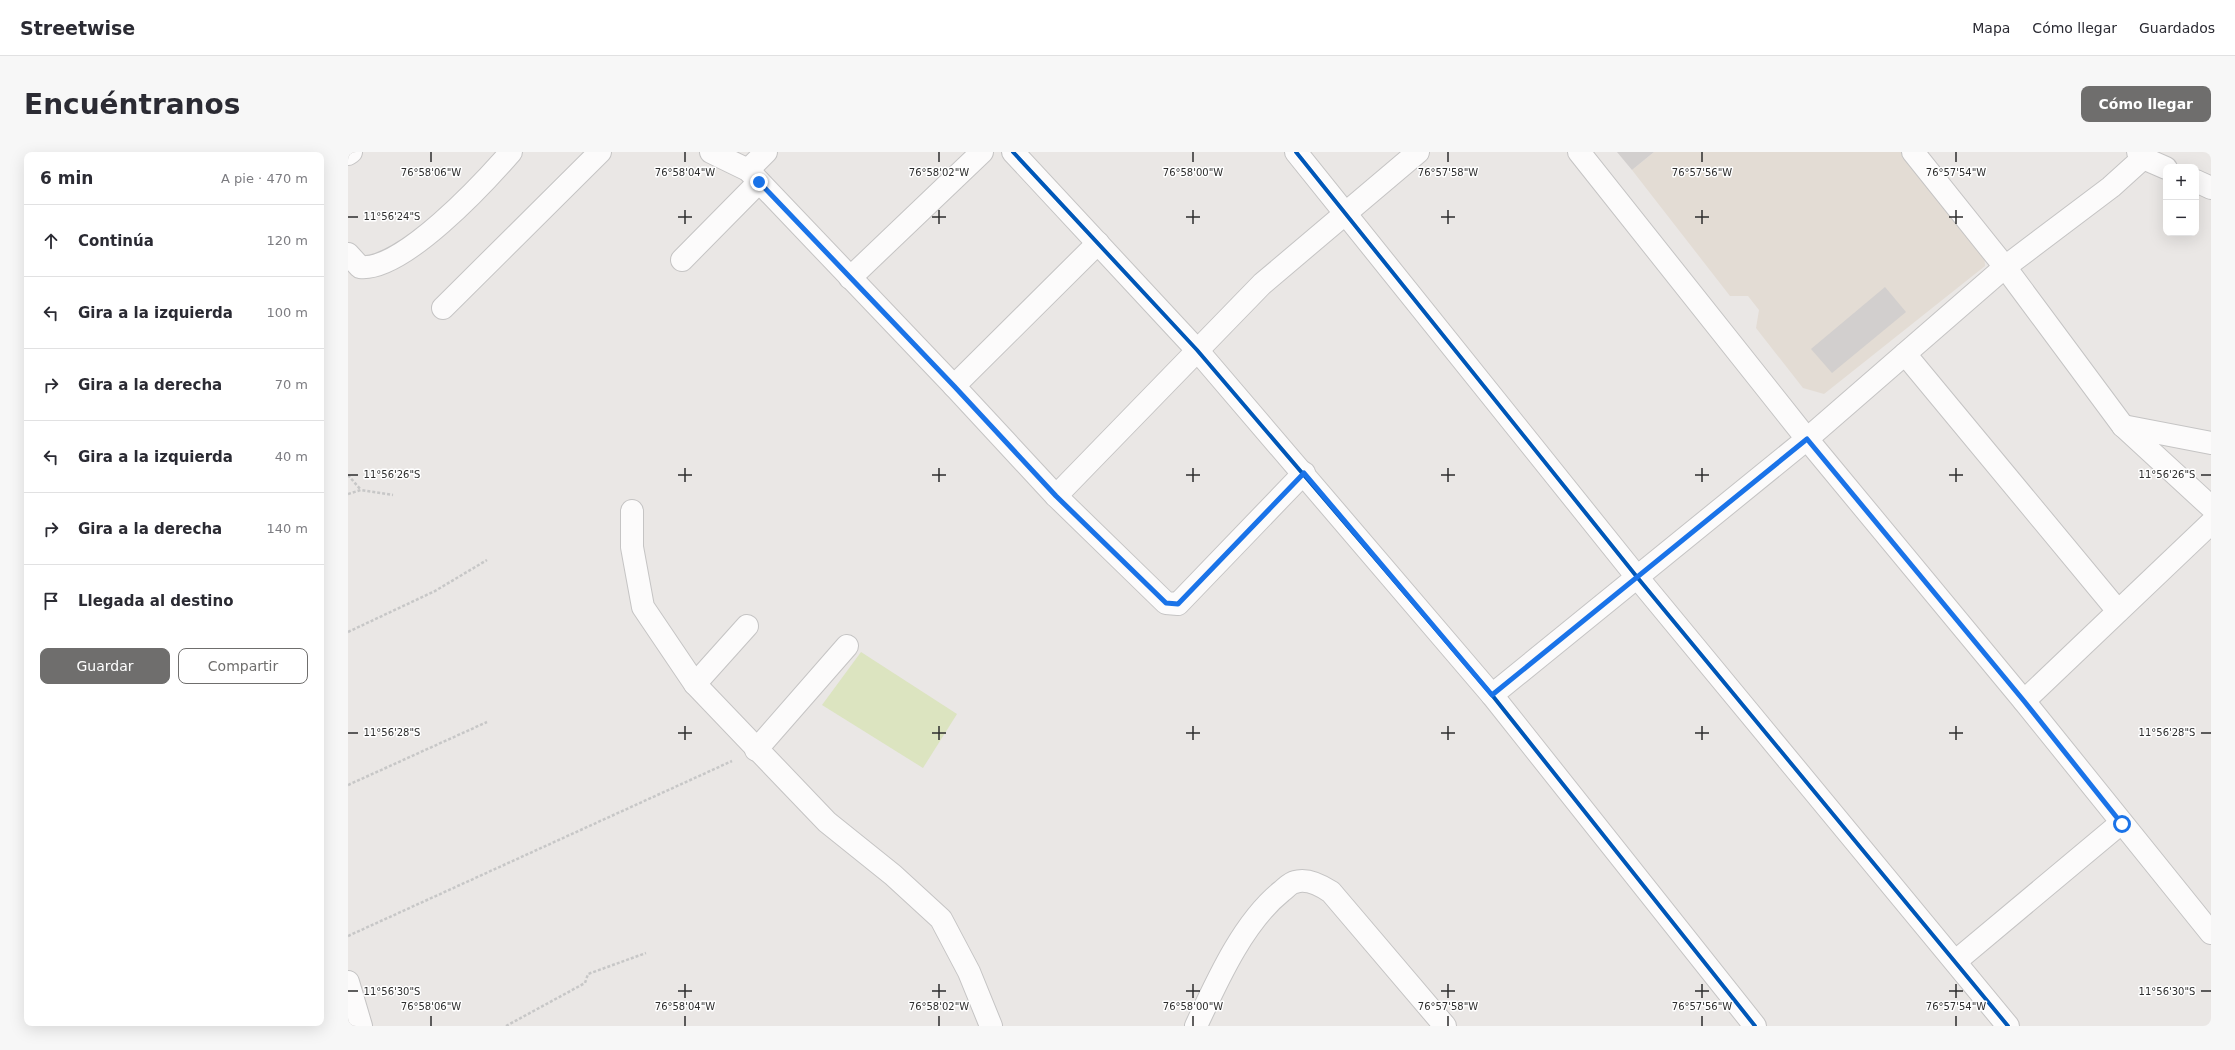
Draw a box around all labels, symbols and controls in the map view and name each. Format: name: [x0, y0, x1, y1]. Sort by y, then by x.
text: Streetwise: [20, 17, 135, 39]
text: Mapa: [1972, 20, 2010, 36]
text: Cómo llegar: [2032, 20, 2117, 36]
text: Guardados: [2139, 20, 2215, 36]
button: Cómo llegar: [2081, 86, 2211, 122]
text: Encuéntranos: [24, 88, 240, 121]
map controls: [2163, 164, 2199, 236]
button: +: [2163, 164, 2199, 200]
text: 76°58'06"W: [401, 167, 461, 178]
text: 76°58'04"W: [655, 167, 715, 178]
text: 76°58'02"W: [909, 167, 969, 178]
text: 76°58'00"W: [1163, 167, 1223, 178]
text: 76°57'58"W: [1418, 167, 1478, 178]
text: 76°57'56"W: [1672, 167, 1732, 178]
text: 76°57'54"W: [1926, 167, 1986, 178]
text: 6 min: [40, 168, 93, 188]
text: A pie · 470 m: [221, 171, 308, 186]
route end: [750, 173, 768, 191]
button: −: [2163, 200, 2199, 236]
text: 11°56'24"S: [364, 211, 420, 222]
icon: ahead: [40, 230, 62, 252]
text: Continúa: [78, 232, 154, 250]
text: 120 m: [266, 233, 308, 248]
icon: left: [40, 302, 62, 324]
text: Gira a la izquierda: [78, 304, 233, 322]
text: 100 m: [266, 305, 308, 320]
icon: right: [40, 374, 62, 396]
text: Gira a la derecha: [78, 376, 222, 394]
text: 70 m: [275, 377, 308, 392]
icon: left: [40, 446, 62, 468]
text: Gira a la izquierda: [78, 448, 233, 466]
text: 40 m: [275, 449, 308, 464]
text: 11°56'26"S: [364, 469, 420, 480]
text: 11°56'26"S: [2139, 469, 2195, 480]
icon: right: [40, 518, 62, 540]
text: Gira a la derecha: [78, 520, 222, 538]
text: 140 m: [266, 521, 308, 536]
icon: arrive: [40, 590, 62, 612]
text: Llegada al destino: [78, 592, 233, 610]
button: Guardar: [40, 648, 170, 684]
button: Compartir: [178, 648, 308, 684]
text: 11°56'28"S: [364, 727, 420, 738]
text: 11°56'28"S: [2139, 727, 2195, 738]
route start: [2113, 815, 2131, 833]
text: 11°56'30"S: [364, 986, 420, 997]
text: 11°56'30"S: [2139, 986, 2195, 997]
text: 76°58'06"W: [401, 1001, 461, 1012]
text: 76°58'04"W: [655, 1001, 715, 1012]
text: 76°58'02"W: [909, 1001, 969, 1012]
text: 76°58'00"W: [1163, 1001, 1223, 1012]
text: 76°57'58"W: [1418, 1001, 1478, 1012]
text: 76°57'56"W: [1672, 1001, 1732, 1012]
text: 76°57'54"W: [1926, 1001, 1986, 1012]

